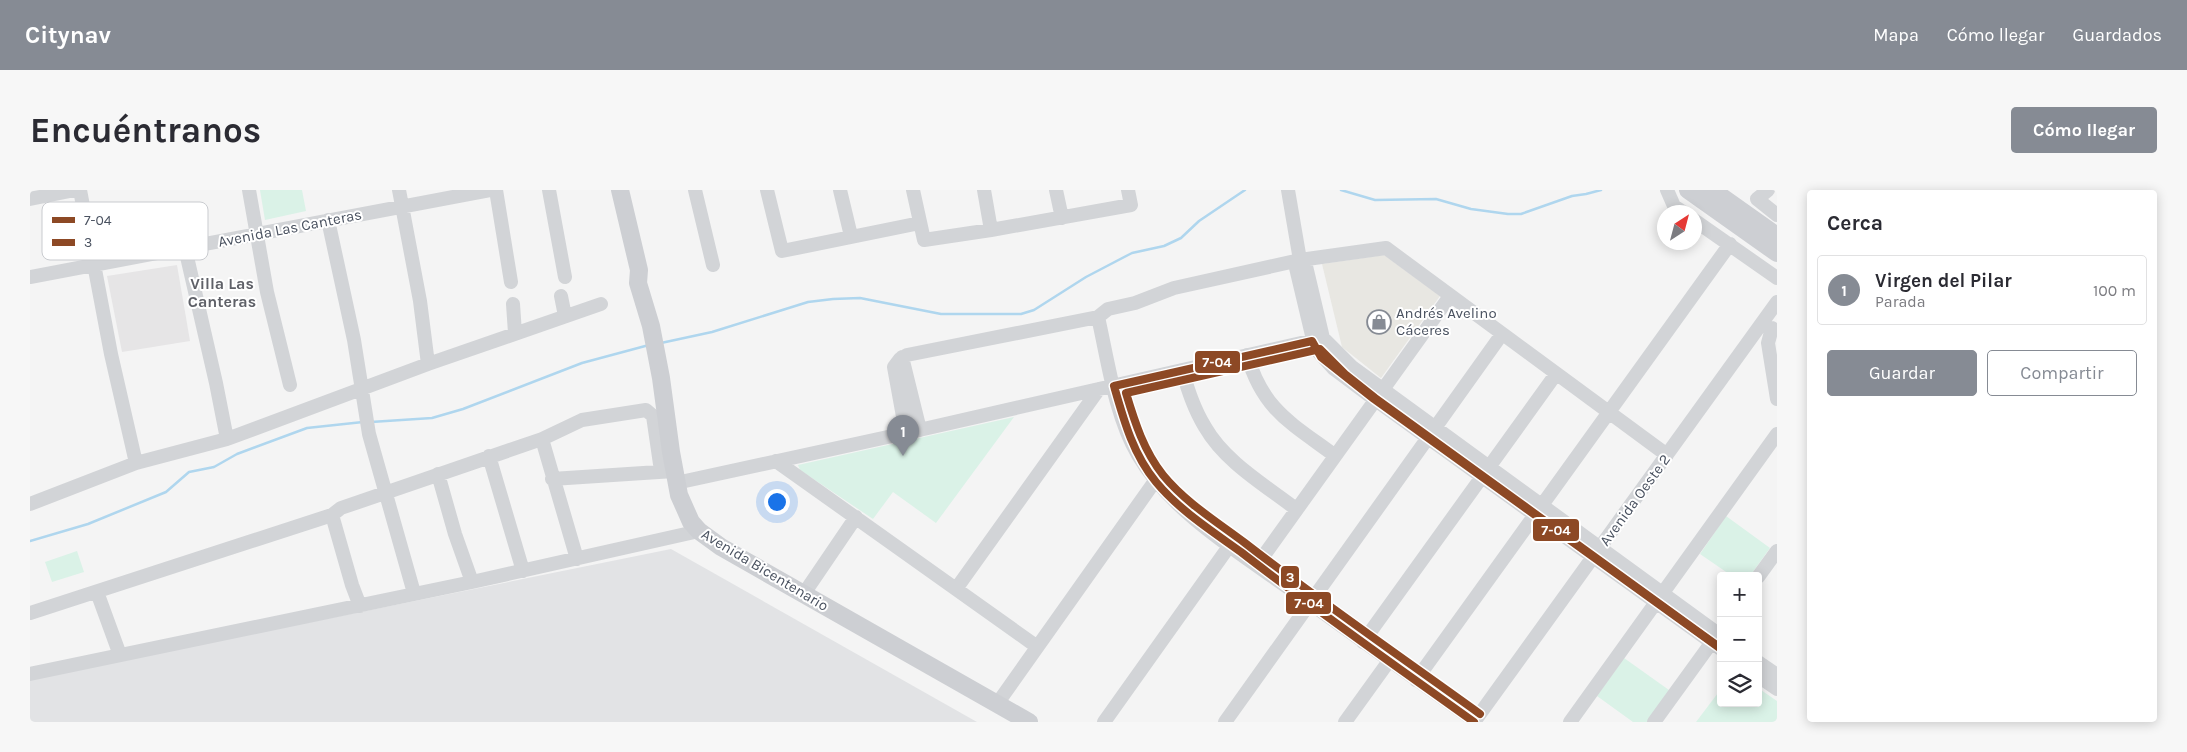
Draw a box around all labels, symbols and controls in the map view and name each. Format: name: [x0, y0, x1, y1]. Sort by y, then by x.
text: Citynav: [25, 21, 111, 49]
text: Mapa: [1873, 24, 1919, 46]
text: Cómo llegar: [1947, 24, 2045, 46]
text: Guardados: [2073, 24, 2162, 46]
button: Cómo llegar: [2011, 107, 2157, 153]
text: Encuéntranos: [30, 110, 261, 151]
legend: [42, 202, 208, 260]
street label: Avenida Las Canteras: [217, 205, 363, 251]
north arrow: [1657, 205, 1702, 250]
text: Cerca: [1827, 211, 1883, 235]
text: 7-04: [84, 212, 112, 229]
text: 3: [84, 234, 92, 251]
text: Virgen del Pilar: [1875, 270, 2012, 292]
district label: Villa Las Canteras: [188, 274, 256, 311]
text: 1: [1841, 281, 1847, 300]
text: 100 m: [2093, 281, 2136, 300]
text: Parada: [1875, 292, 1926, 311]
place label: Andrés Avelino Cáceres: [1396, 304, 1497, 339]
shop icon: Andrés Avelino Cáceres: [1366, 309, 1392, 335]
line badge: 7-04: [1194, 350, 1241, 374]
button: Guardar: [1827, 350, 1977, 396]
button: Compartir: [1987, 350, 2137, 396]
text: 7-04: [1202, 354, 1232, 371]
pin: 1: [887, 415, 919, 456]
street label: Avenida Oeste 2: [1596, 451, 1674, 549]
your location: [764, 489, 790, 515]
line badge: 7-04: [1532, 518, 1580, 542]
text: 7-04: [1541, 522, 1571, 539]
street label: Avenida Bicentenario: [698, 525, 832, 615]
line badge: 3: [1280, 565, 1300, 589]
text: 3: [1286, 569, 1294, 586]
map controls: [1717, 572, 1762, 707]
button: +: [1717, 572, 1762, 617]
line badge: 7-04: [1285, 591, 1332, 615]
text: 7-04: [1294, 595, 1324, 612]
button: −: [1717, 617, 1762, 662]
button: layers: [1717, 662, 1762, 707]

